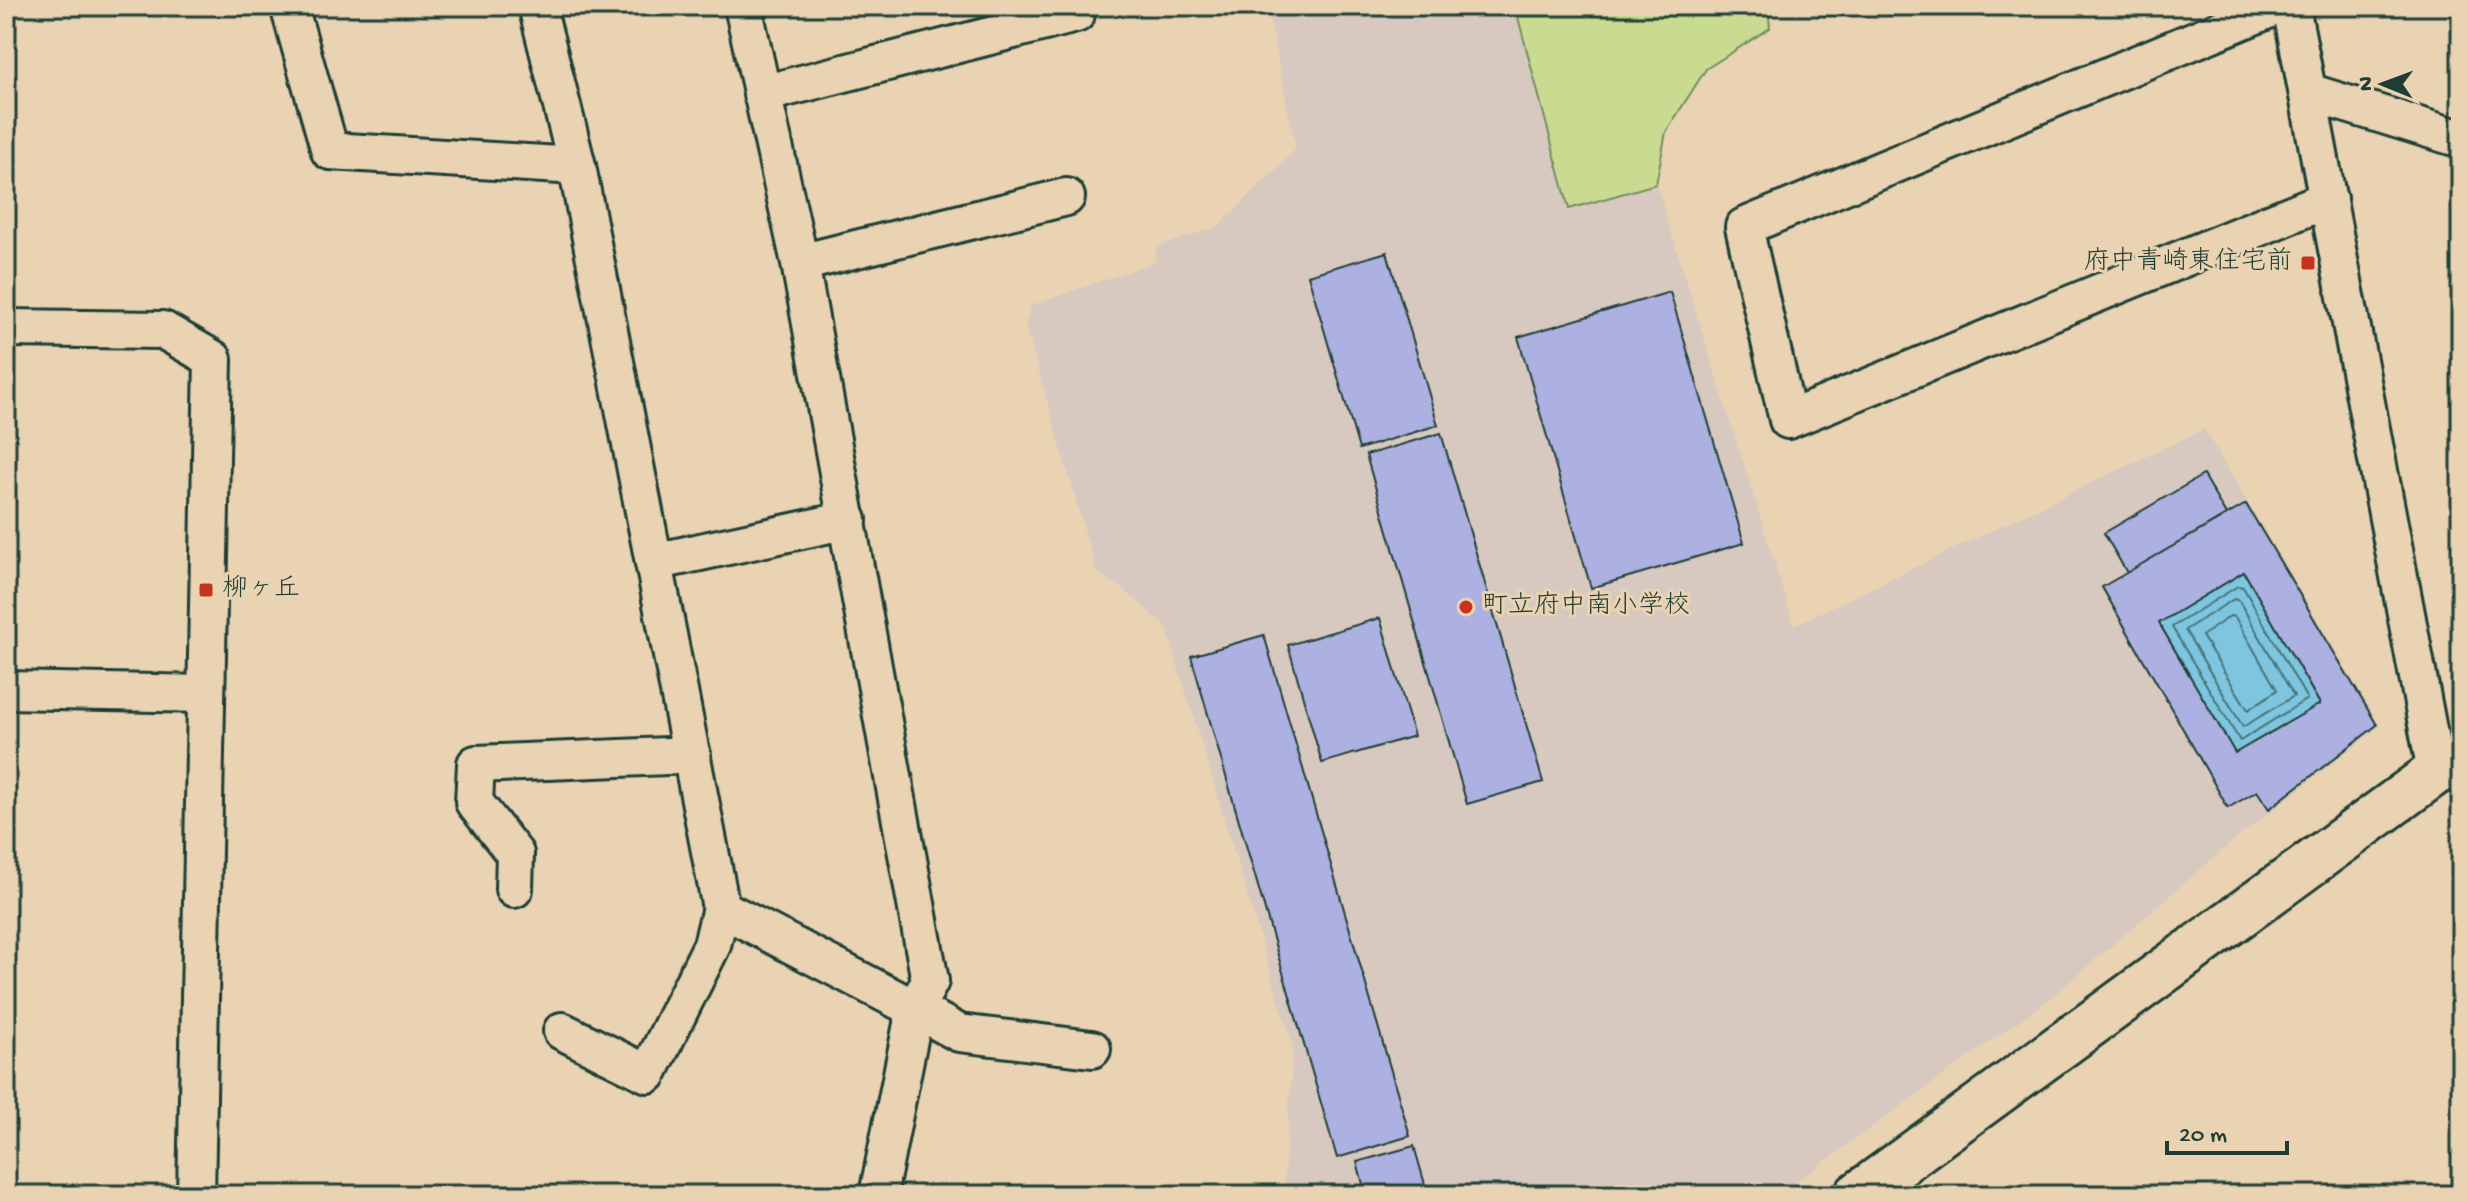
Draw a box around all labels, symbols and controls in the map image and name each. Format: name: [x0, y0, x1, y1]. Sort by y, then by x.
north arrow: [2343, 44, 2423, 124]
text: N: [2354, 76, 2380, 91]
place label: 府中青崎東住宅前: [2084, 246, 2292, 279]
marker: 府中青崎東住宅前: [2299, 254, 2317, 272]
place label: 柳ヶ丘: [222, 574, 300, 606]
marker: 柳ヶ丘: [197, 581, 215, 599]
place label: 町立府中南小学校: [1482, 590, 1690, 623]
marker: 町立府中南小学校: [1457, 598, 1475, 616]
scale bar: [2167, 1105, 2287, 1155]
text: 20 m: [2179, 1122, 2227, 1151]

